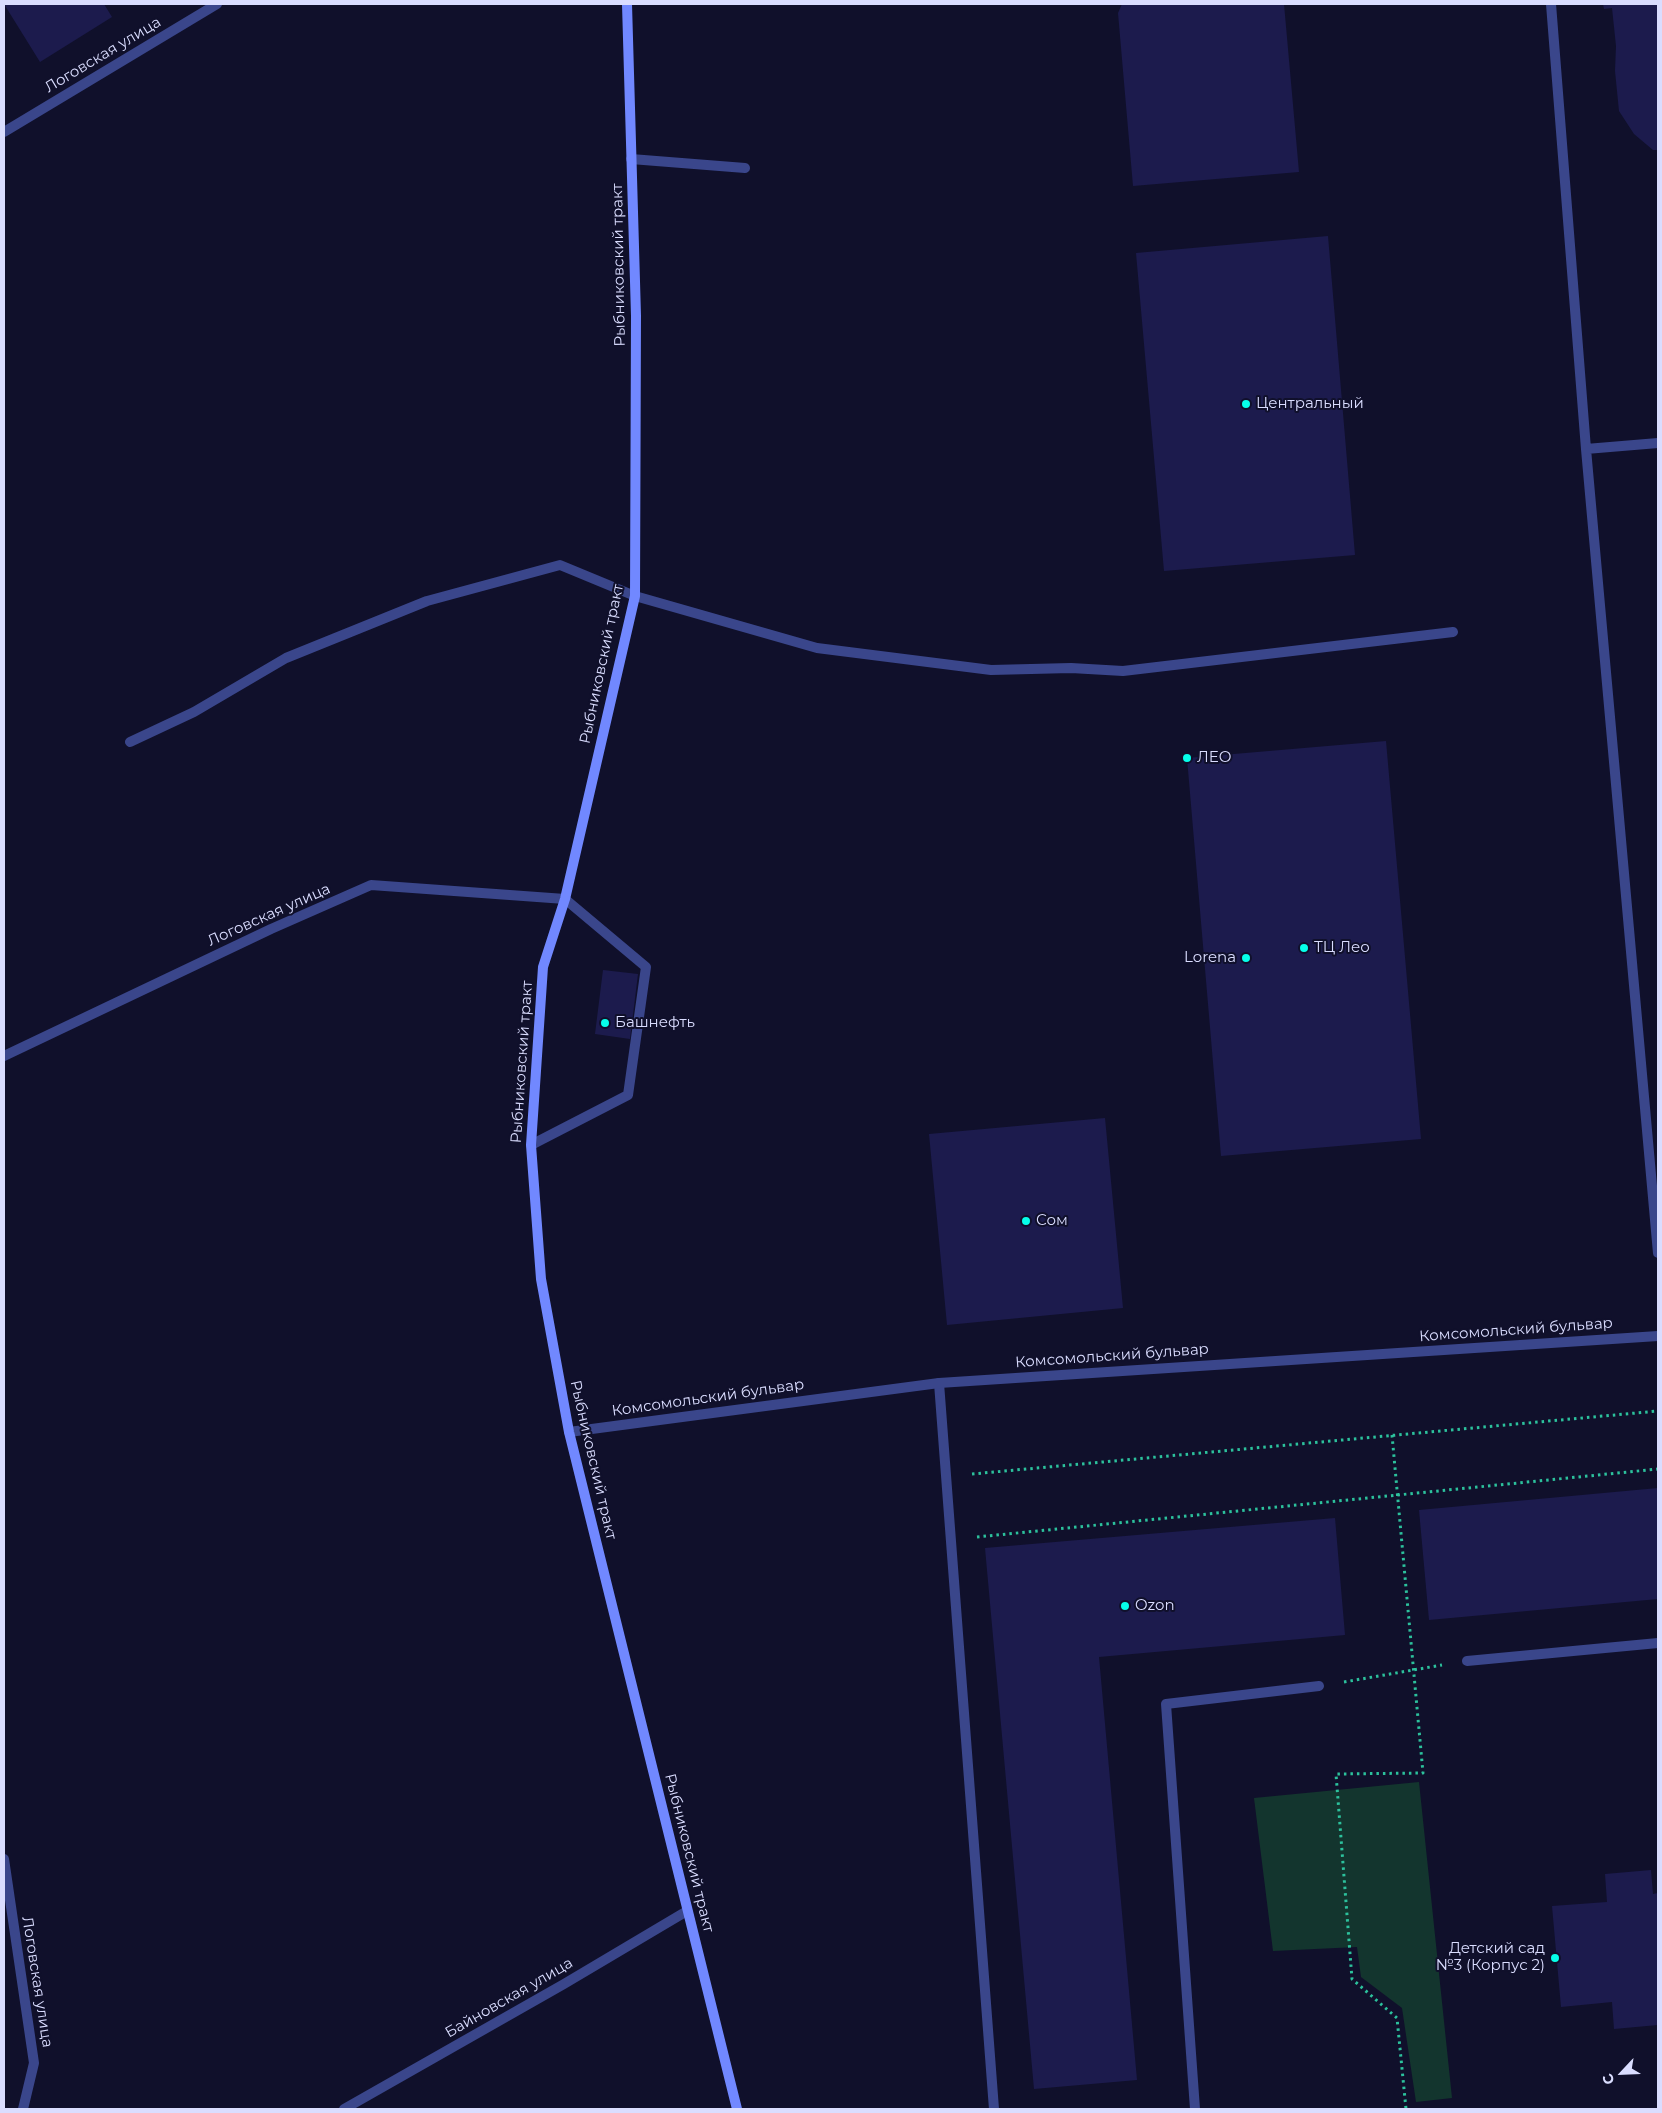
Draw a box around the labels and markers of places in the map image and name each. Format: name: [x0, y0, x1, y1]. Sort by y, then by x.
place label: Центральный: [1256, 395, 1364, 413]
marker: Центральный: [1240, 398, 1252, 410]
place label: ЛЕО: [1197, 749, 1231, 767]
marker: ЛЕО: [1181, 752, 1193, 764]
place label: ТЦ Лео: [1314, 939, 1370, 957]
marker: ТЦ Лео: [1298, 942, 1310, 954]
place label: Lorena: [1184, 949, 1236, 967]
marker: Lorena: [1240, 952, 1252, 964]
place label: Башнефть: [615, 1014, 695, 1032]
marker: Башнефть: [599, 1017, 611, 1029]
place label: Сом: [1036, 1212, 1068, 1230]
marker: Сом: [1020, 1215, 1032, 1227]
place label: Ozon: [1135, 1597, 1175, 1615]
marker: Ozon: [1119, 1600, 1131, 1612]
place label: Детский сад №3 (Корпус 2): [1436, 1940, 1545, 1975]
marker: Детский сад №3 (Корпус 2): [1549, 1952, 1561, 1964]

